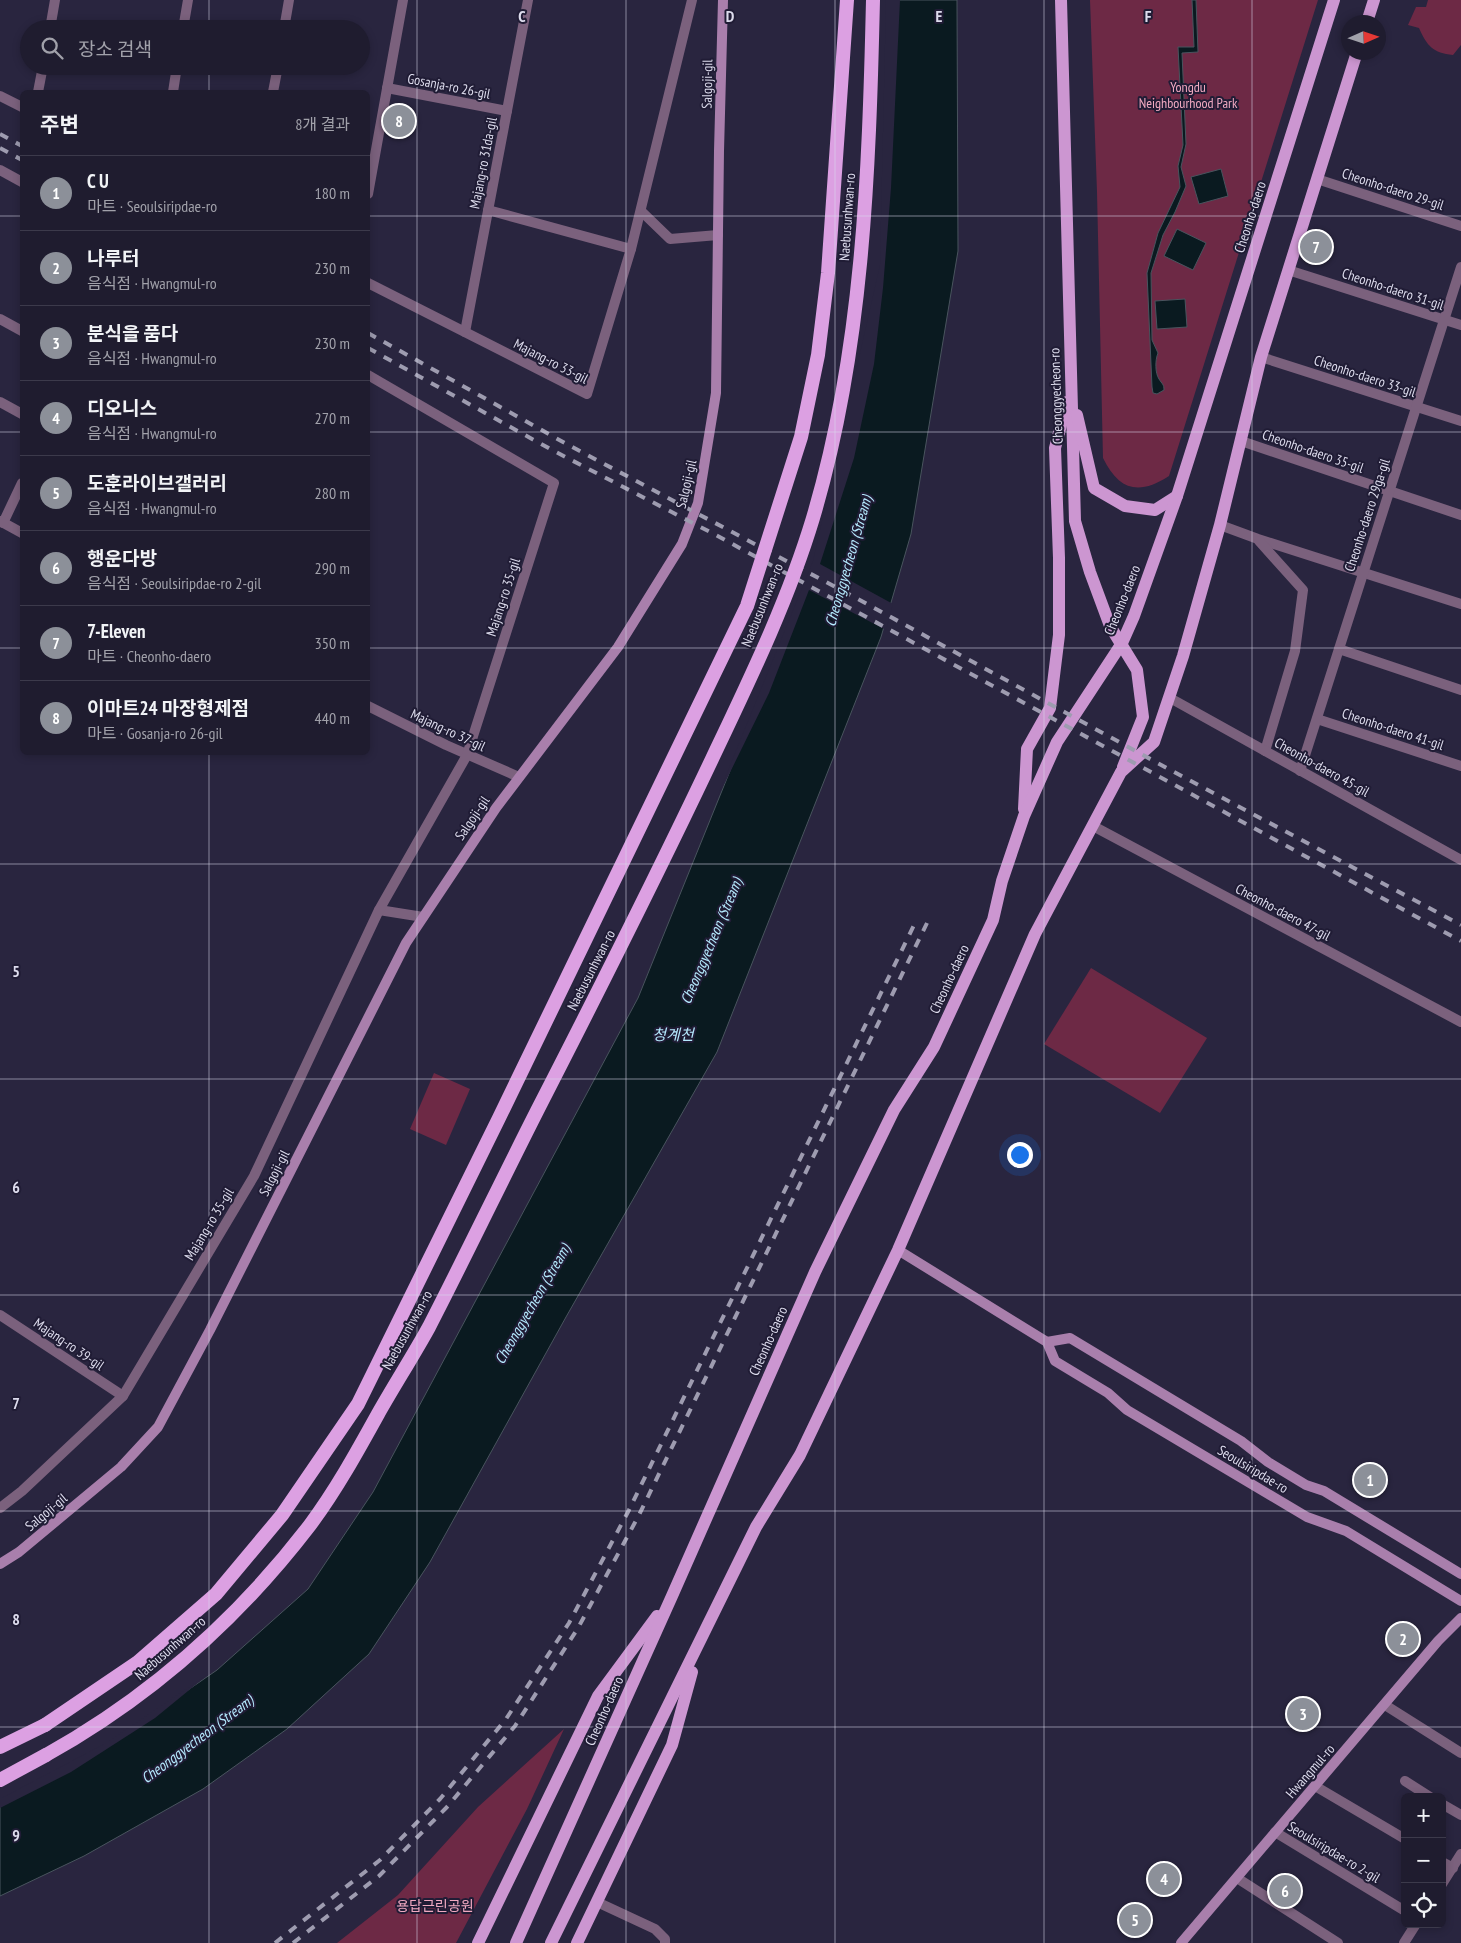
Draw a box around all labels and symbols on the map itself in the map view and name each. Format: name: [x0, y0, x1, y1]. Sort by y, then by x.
text: C: [518, 6, 526, 26]
text: D: [726, 6, 735, 26]
text: E: [936, 6, 943, 26]
text: F: [1145, 6, 1152, 26]
north arrow: [1341, 15, 1386, 60]
street label: Salgoji-gil: [698, 58, 716, 109]
street label: Gosanja-ro 26-gil: [406, 69, 493, 103]
park label: Yongdu Neighbourhood Park: [1139, 78, 1238, 112]
pin: 8: [383, 102, 415, 140]
street label: Majang-ro 31da-gil: [465, 115, 501, 210]
street label: Cheonho-daero 29-gil: [1340, 164, 1447, 214]
street label: Naebusunhwan-ro: [835, 172, 859, 262]
street label: Cheonho-daero: [1230, 179, 1270, 255]
pin: 7: [1300, 228, 1332, 266]
street label: Cheonho-daero 31-gil: [1340, 264, 1447, 314]
street label: Majang-ro 33-gil: [511, 335, 592, 388]
street label: Cheonggyecheon-ro: [1045, 347, 1067, 445]
street label: Cheonho-daero 33-gil: [1312, 351, 1419, 401]
street label: Cheonho-daero 35-gil: [1260, 425, 1367, 477]
street label: Cheonho-daero 29ga-gil: [1340, 456, 1394, 574]
street label: Salgoji-gil: [672, 457, 700, 510]
water label: Cheonggyecheon (Stream): [820, 492, 876, 629]
street label: Majang-ro 35-gil: [482, 555, 524, 638]
street label: Naebusunhwan-ro: [737, 561, 787, 649]
street label: Cheonho-daero: [1100, 562, 1144, 638]
street label: Cheonho-daero 41-gil: [1340, 704, 1447, 754]
street label: Majang-ro 37-gil: [408, 705, 489, 755]
street label: Cheonho-daero 45-gil: [1271, 733, 1373, 801]
street label: Salgoji-gil: [451, 792, 494, 844]
water label: Cheonggyecheon (Stream): [676, 874, 747, 1007]
street label: Cheonho-daero 47-gil: [1232, 879, 1334, 945]
street label: Naebusunhwan-ro: [563, 927, 619, 1013]
street label: Cheonho-daero: [925, 942, 973, 1016]
text: 5: [12, 961, 20, 981]
water label: 청계천: [652, 1025, 696, 1044]
your location: [1007, 1142, 1033, 1168]
street label: Salgoji-gil: [255, 1146, 294, 1199]
text: 6: [12, 1177, 20, 1197]
street label: Majang-ro 35-gil: [180, 1184, 238, 1263]
water label: Cheonggyecheon (Stream): [490, 1239, 575, 1367]
street label: Naebusunhwan-ro: [378, 1287, 436, 1373]
street label: Cheonho-daero: [745, 1304, 791, 1378]
street label: Majang-ro 39-gil: [30, 1314, 108, 1375]
text: 7: [12, 1393, 20, 1413]
street label: Seoulsiripdae-ro: [1214, 1441, 1292, 1497]
pin: 1: [1354, 1461, 1386, 1499]
street label: Salgoji-gil: [21, 1489, 71, 1535]
text: 8: [12, 1609, 20, 1629]
street label: Naebusunhwan-ro: [131, 1612, 209, 1684]
pin: 2: [1387, 1620, 1419, 1658]
street label: Cheonho-daero: [581, 1674, 627, 1748]
water label: Cheonggyecheon (Stream): [137, 1690, 258, 1787]
pin: 3: [1287, 1695, 1319, 1733]
street label: Hwangmul-ro: [1282, 1740, 1338, 1802]
street label: Seoulsiripdae-ro 2-gil: [1284, 1817, 1384, 1887]
text: 9: [12, 1825, 20, 1845]
pin: 4: [1148, 1860, 1180, 1898]
pin: 6: [1269, 1872, 1301, 1910]
park label: 용답근린공원: [396, 1897, 474, 1915]
pin: 5: [1119, 1901, 1151, 1939]

